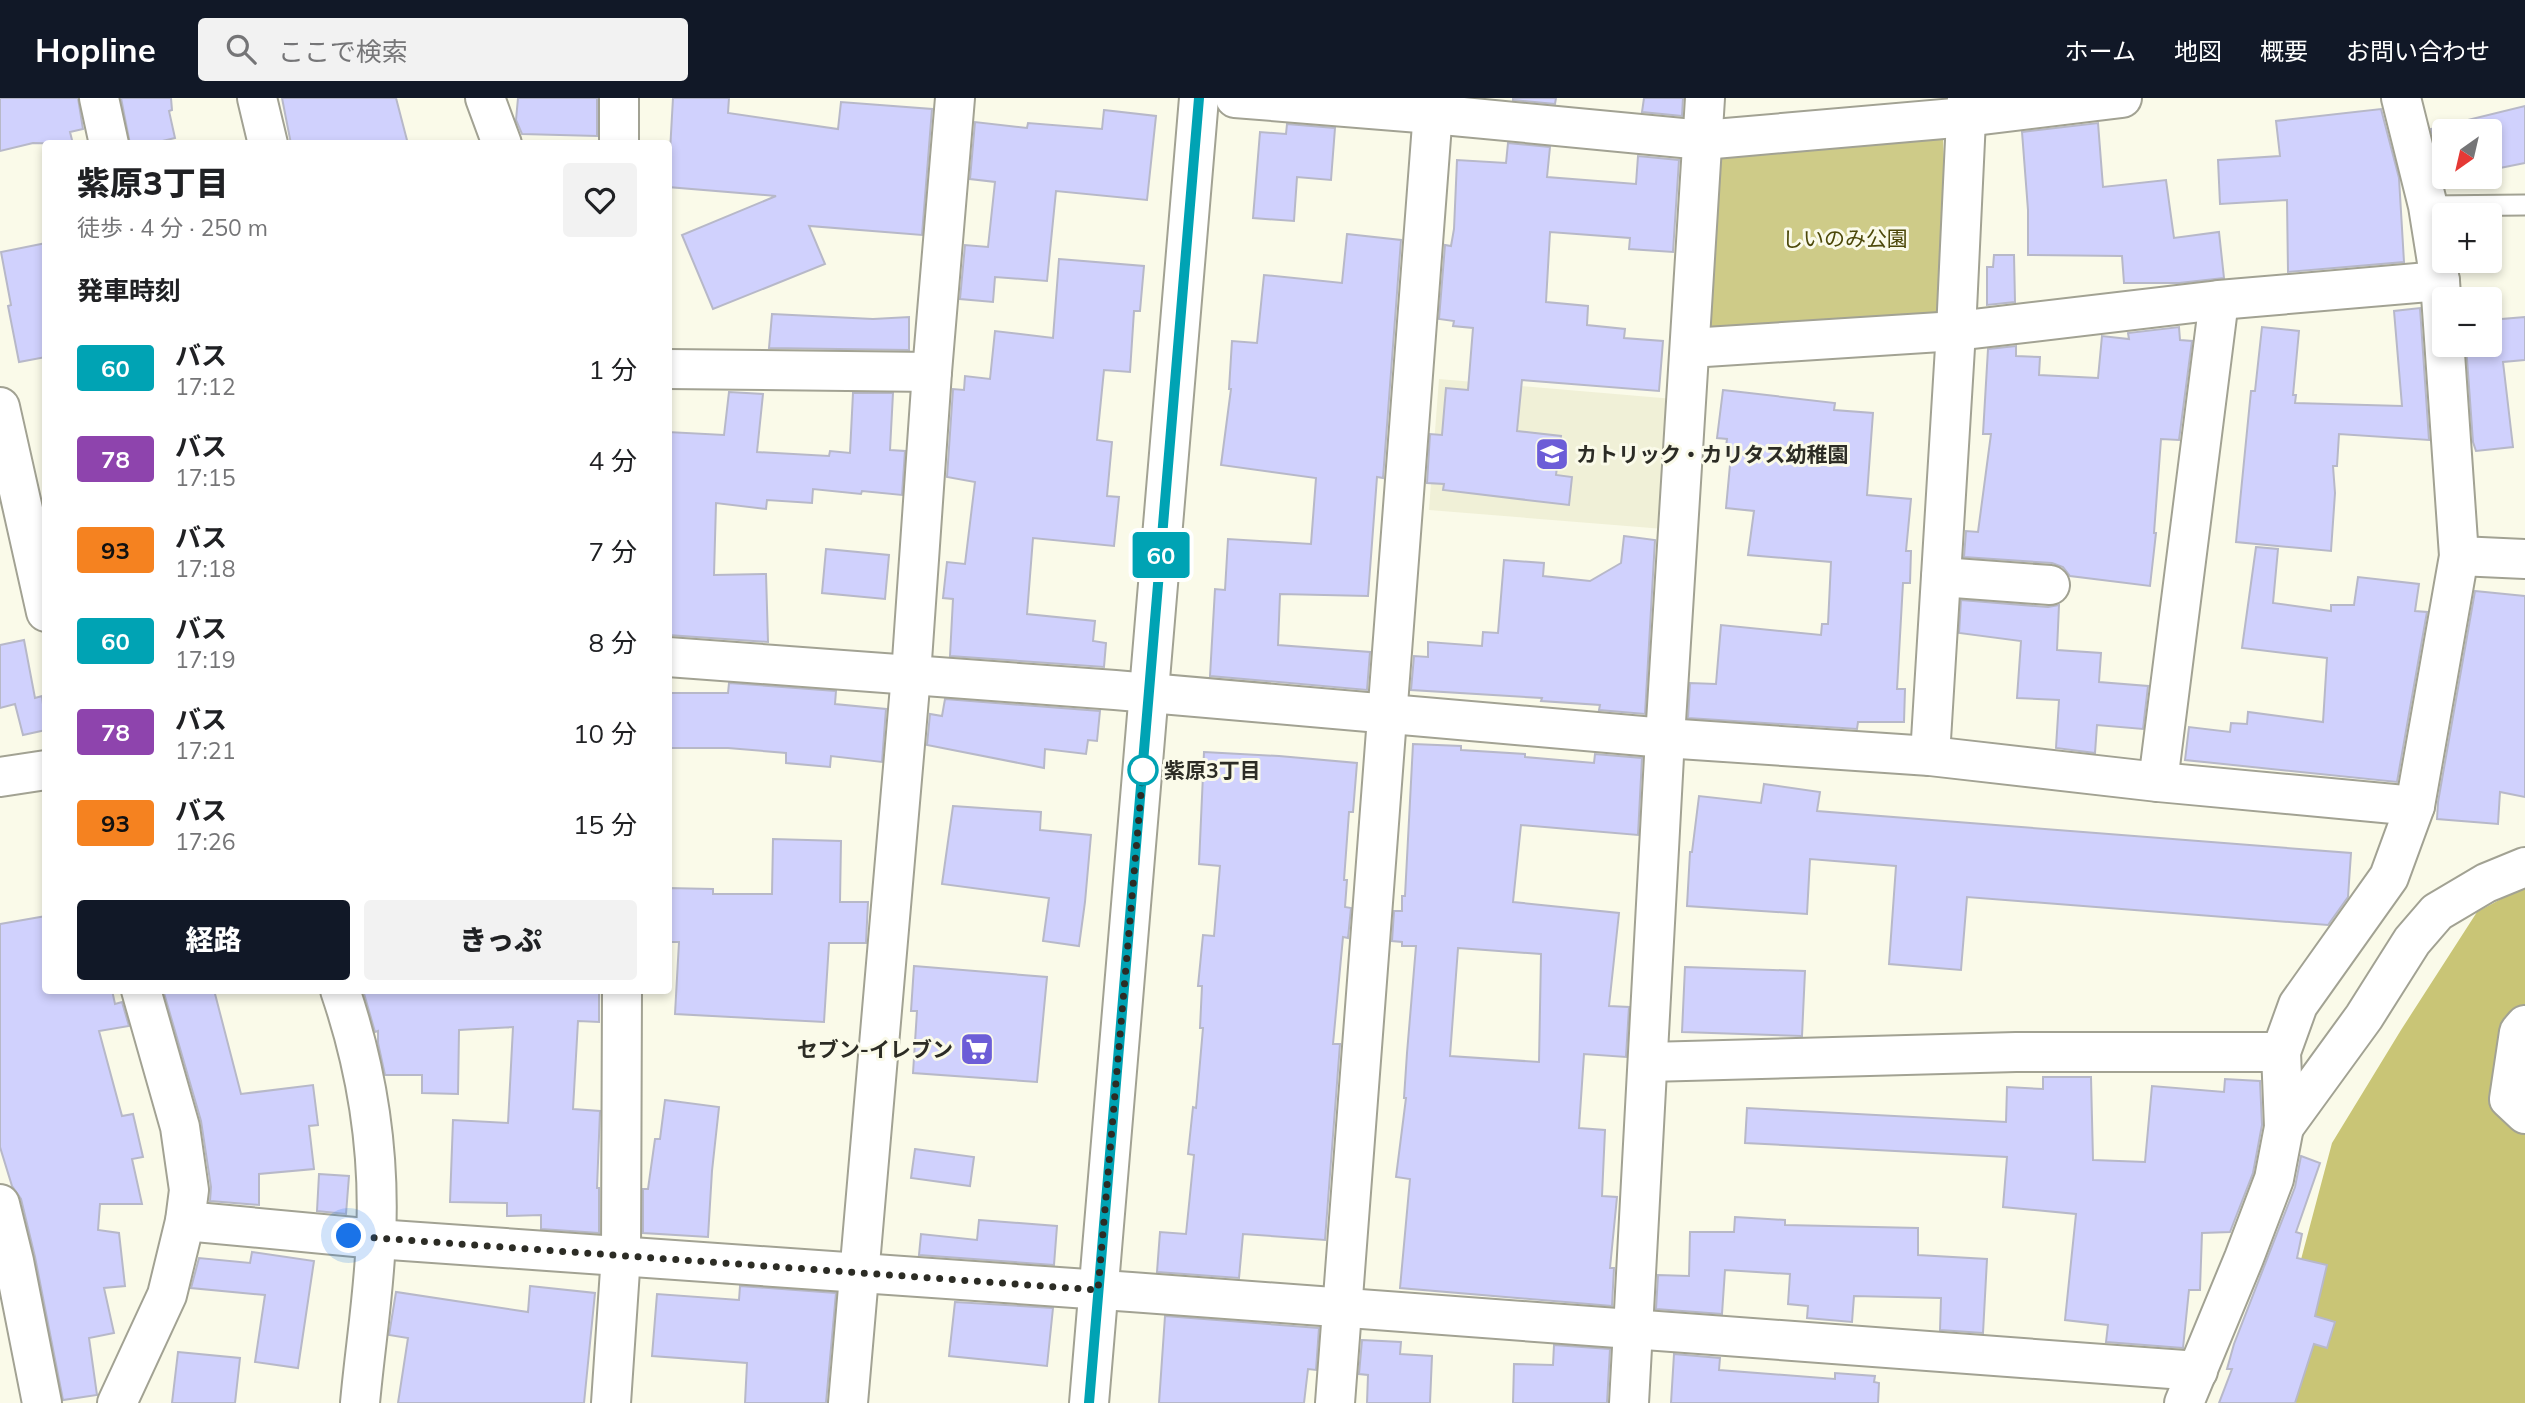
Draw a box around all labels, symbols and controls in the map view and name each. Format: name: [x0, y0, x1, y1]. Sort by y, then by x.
search box: [198, 18, 688, 81]
text: Hopline: [35, 29, 156, 70]
icon: search: [222, 30, 260, 68]
text: ここで検索: [278, 35, 408, 68]
text: ホーム: [2065, 36, 2136, 66]
text: 地図: [2174, 36, 2222, 66]
text: 概要: [2260, 36, 2308, 66]
text: お問い合わせ: [2346, 36, 2490, 66]
north arrow: [2432, 119, 2502, 189]
map controls: [2432, 119, 2502, 357]
text: 紫原3丁目: [77, 162, 229, 203]
button: heart: [563, 163, 637, 237]
button: +: [2432, 203, 2502, 273]
text: 徒歩 · 4 分 · 250 m: [77, 213, 268, 242]
park label: しいのみ公園: [1782, 225, 1908, 251]
text: 発車時刻: [77, 274, 181, 307]
button: −: [2432, 287, 2502, 357]
text: バス: [175, 339, 227, 372]
text: 60: [101, 353, 130, 383]
text: 1 分: [589, 353, 637, 386]
text: 17:12: [175, 372, 235, 401]
text: バス: [175, 430, 227, 463]
school or university icon: カトリック・カリタス幼稚園: [1533, 435, 1571, 473]
place label: カトリック・カリタス幼稚園: [1576, 441, 1849, 467]
text: 78: [101, 444, 130, 474]
text: 4 分: [589, 444, 637, 477]
text: 17:15: [175, 463, 235, 492]
text: バス: [175, 521, 227, 554]
line badge: 60: [1130, 532, 1192, 578]
text: 93: [101, 535, 130, 565]
text: 7 分: [589, 535, 637, 568]
text: 60: [1147, 540, 1175, 570]
text: 17:18: [175, 554, 235, 583]
text: バス: [175, 612, 227, 645]
text: 60: [101, 626, 130, 656]
text: 8 分: [589, 626, 637, 659]
text: 17:19: [175, 645, 235, 674]
text: バス: [175, 703, 227, 736]
text: 78: [101, 717, 130, 747]
text: 10 分: [573, 717, 637, 750]
text: 17:21: [175, 736, 235, 765]
marker: 紫原3丁目: [1128, 755, 1158, 785]
place label: 紫原3丁目: [1164, 757, 1261, 783]
text: バス: [175, 794, 227, 827]
text: 93: [101, 808, 130, 838]
text: 15 分: [573, 808, 637, 841]
text: 17:26: [175, 827, 235, 856]
button: 経路: [77, 900, 350, 980]
button: きっぷ: [364, 900, 637, 980]
supermarket icon: セブン-イレブン: [958, 1030, 996, 1068]
place label: セブン-イレブン: [797, 1036, 953, 1062]
your location: [331, 1218, 366, 1253]

